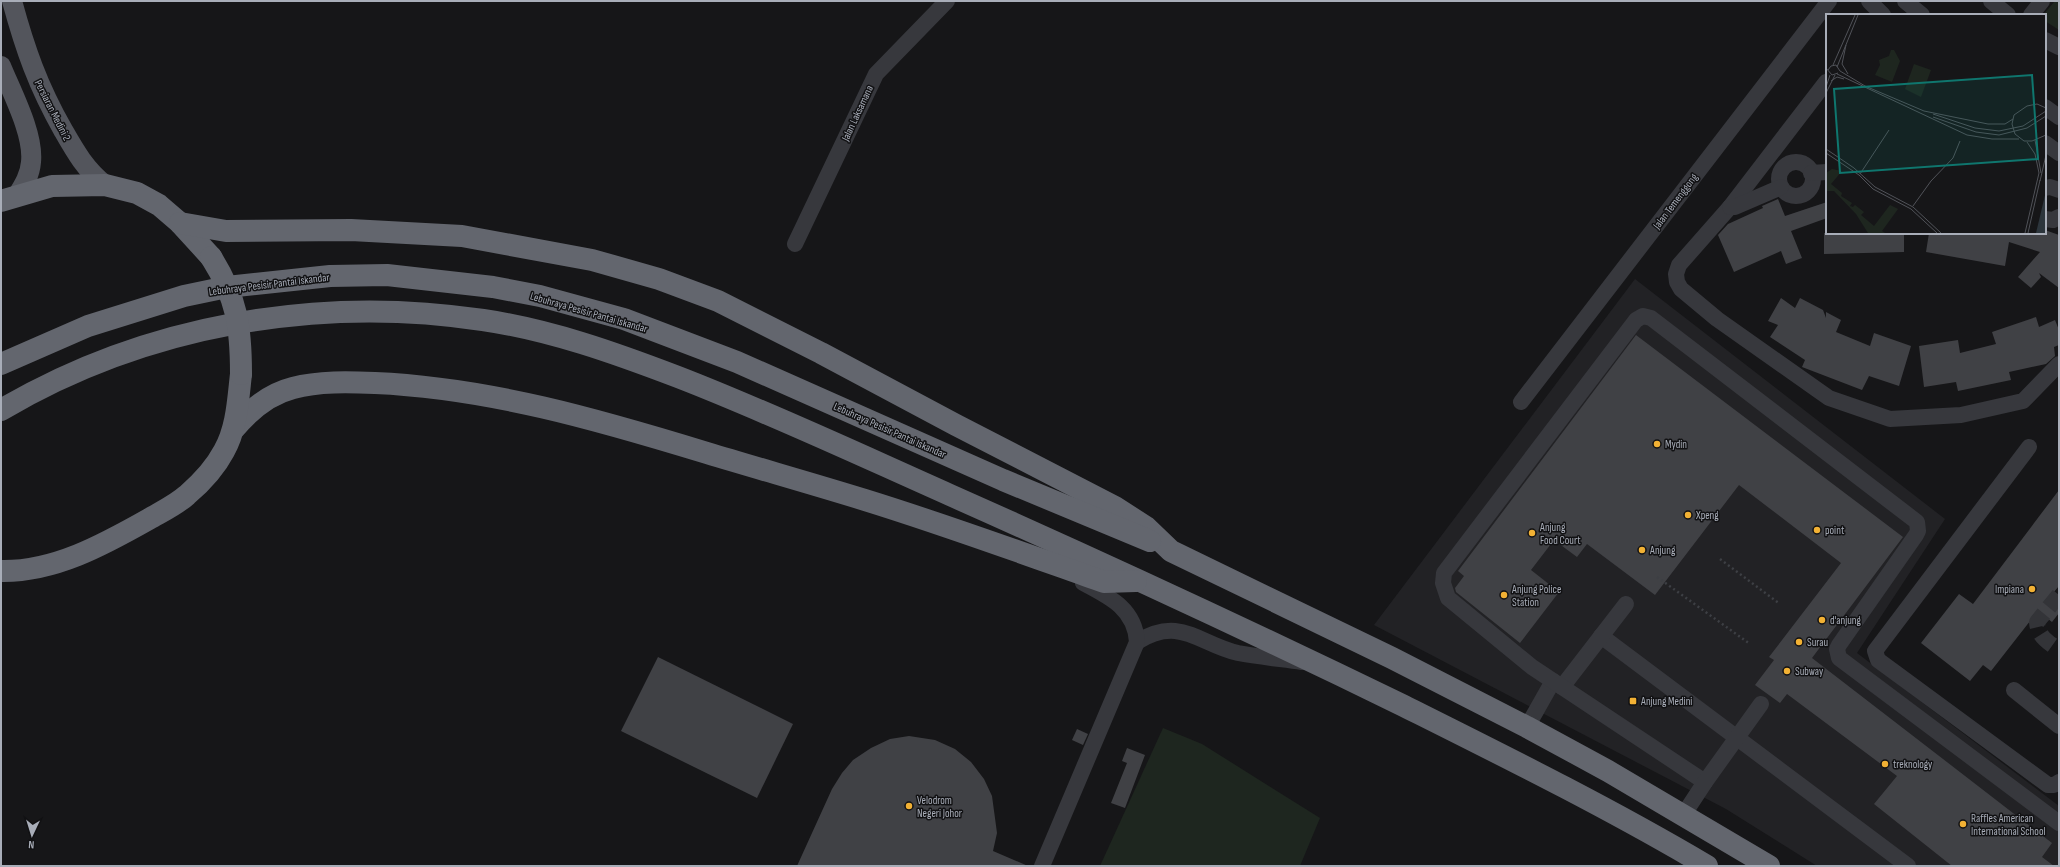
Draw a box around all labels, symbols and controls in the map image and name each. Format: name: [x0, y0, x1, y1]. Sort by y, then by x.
inset map: [1826, 14, 2046, 234]
street label: Persiaran Medini 2: [32, 78, 74, 143]
street label: Jalan Laksamana: [838, 83, 876, 144]
street label: Jalan Temenggong: [1650, 171, 1701, 232]
street label: Lebuhraya Pesisir Pantai Iskandar: [208, 271, 330, 298]
street label: Lebuhraya Pesisir Pantai Iskandar: [529, 289, 649, 335]
street label: Lebuhraya Pesisir Pantai Iskandar: [832, 400, 948, 461]
place label: Mydin: [1665, 438, 1687, 451]
marker: Mydin: [1652, 439, 1662, 449]
place label: Xpeng: [1695, 509, 1719, 522]
marker: Xpeng: [1683, 510, 1693, 520]
place label: Anjung Food Court: [1539, 521, 1581, 547]
place label: point: [1825, 524, 1845, 537]
marker: point: [1812, 525, 1822, 535]
marker: Anjung Food Court: [1527, 528, 1537, 538]
place label: Anjung: [1649, 544, 1676, 557]
marker: Anjung: [1637, 545, 1647, 555]
place label: Anjung Police Station: [1511, 583, 1561, 609]
place label: Impiana: [1995, 583, 2024, 596]
marker: Impiana: [2027, 584, 2037, 594]
marker: Anjung Police Station: [1499, 590, 1509, 600]
place label: d'anjung: [1830, 614, 1862, 627]
marker: d'anjung: [1817, 615, 1827, 625]
place label: Surau: [1807, 636, 1829, 649]
marker: Surau: [1794, 637, 1804, 647]
place label: Subway: [1795, 665, 1824, 678]
marker: Subway: [1782, 666, 1792, 676]
place label: Anjung Medini: [1640, 695, 1692, 708]
marker: Anjung Medini: [1628, 696, 1638, 706]
place label: treknology: [1893, 758, 1933, 771]
marker: treknology: [1880, 759, 1890, 769]
place label: Velodrom Negeri Johor: [917, 794, 962, 820]
marker: Velodrom Negeri Johor: [904, 801, 914, 811]
place label: Raffles American International School: [1971, 812, 2046, 838]
north arrow: [12, 815, 52, 855]
marker: Raffles American International School: [1958, 819, 1968, 829]
text: N: [28, 838, 35, 851]

